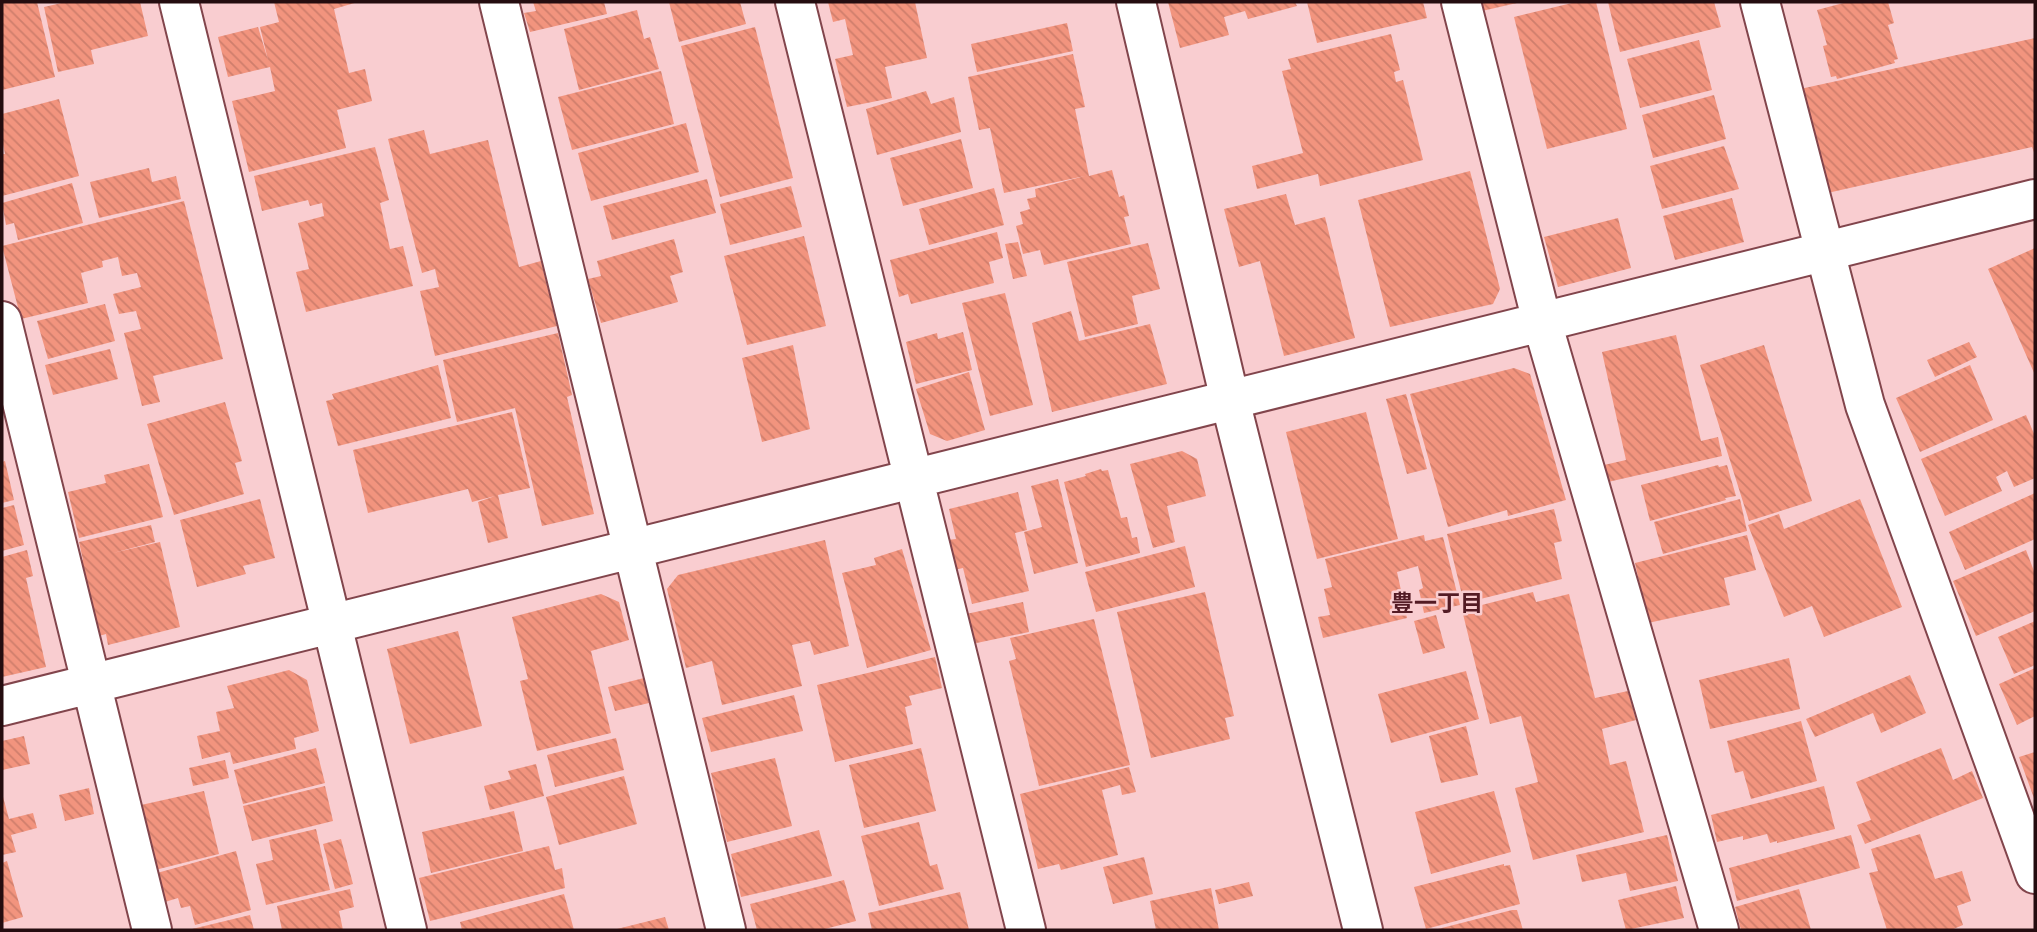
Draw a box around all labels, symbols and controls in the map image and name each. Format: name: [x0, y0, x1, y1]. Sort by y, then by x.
district label: 豊一丁目: [1391, 589, 1483, 617]

